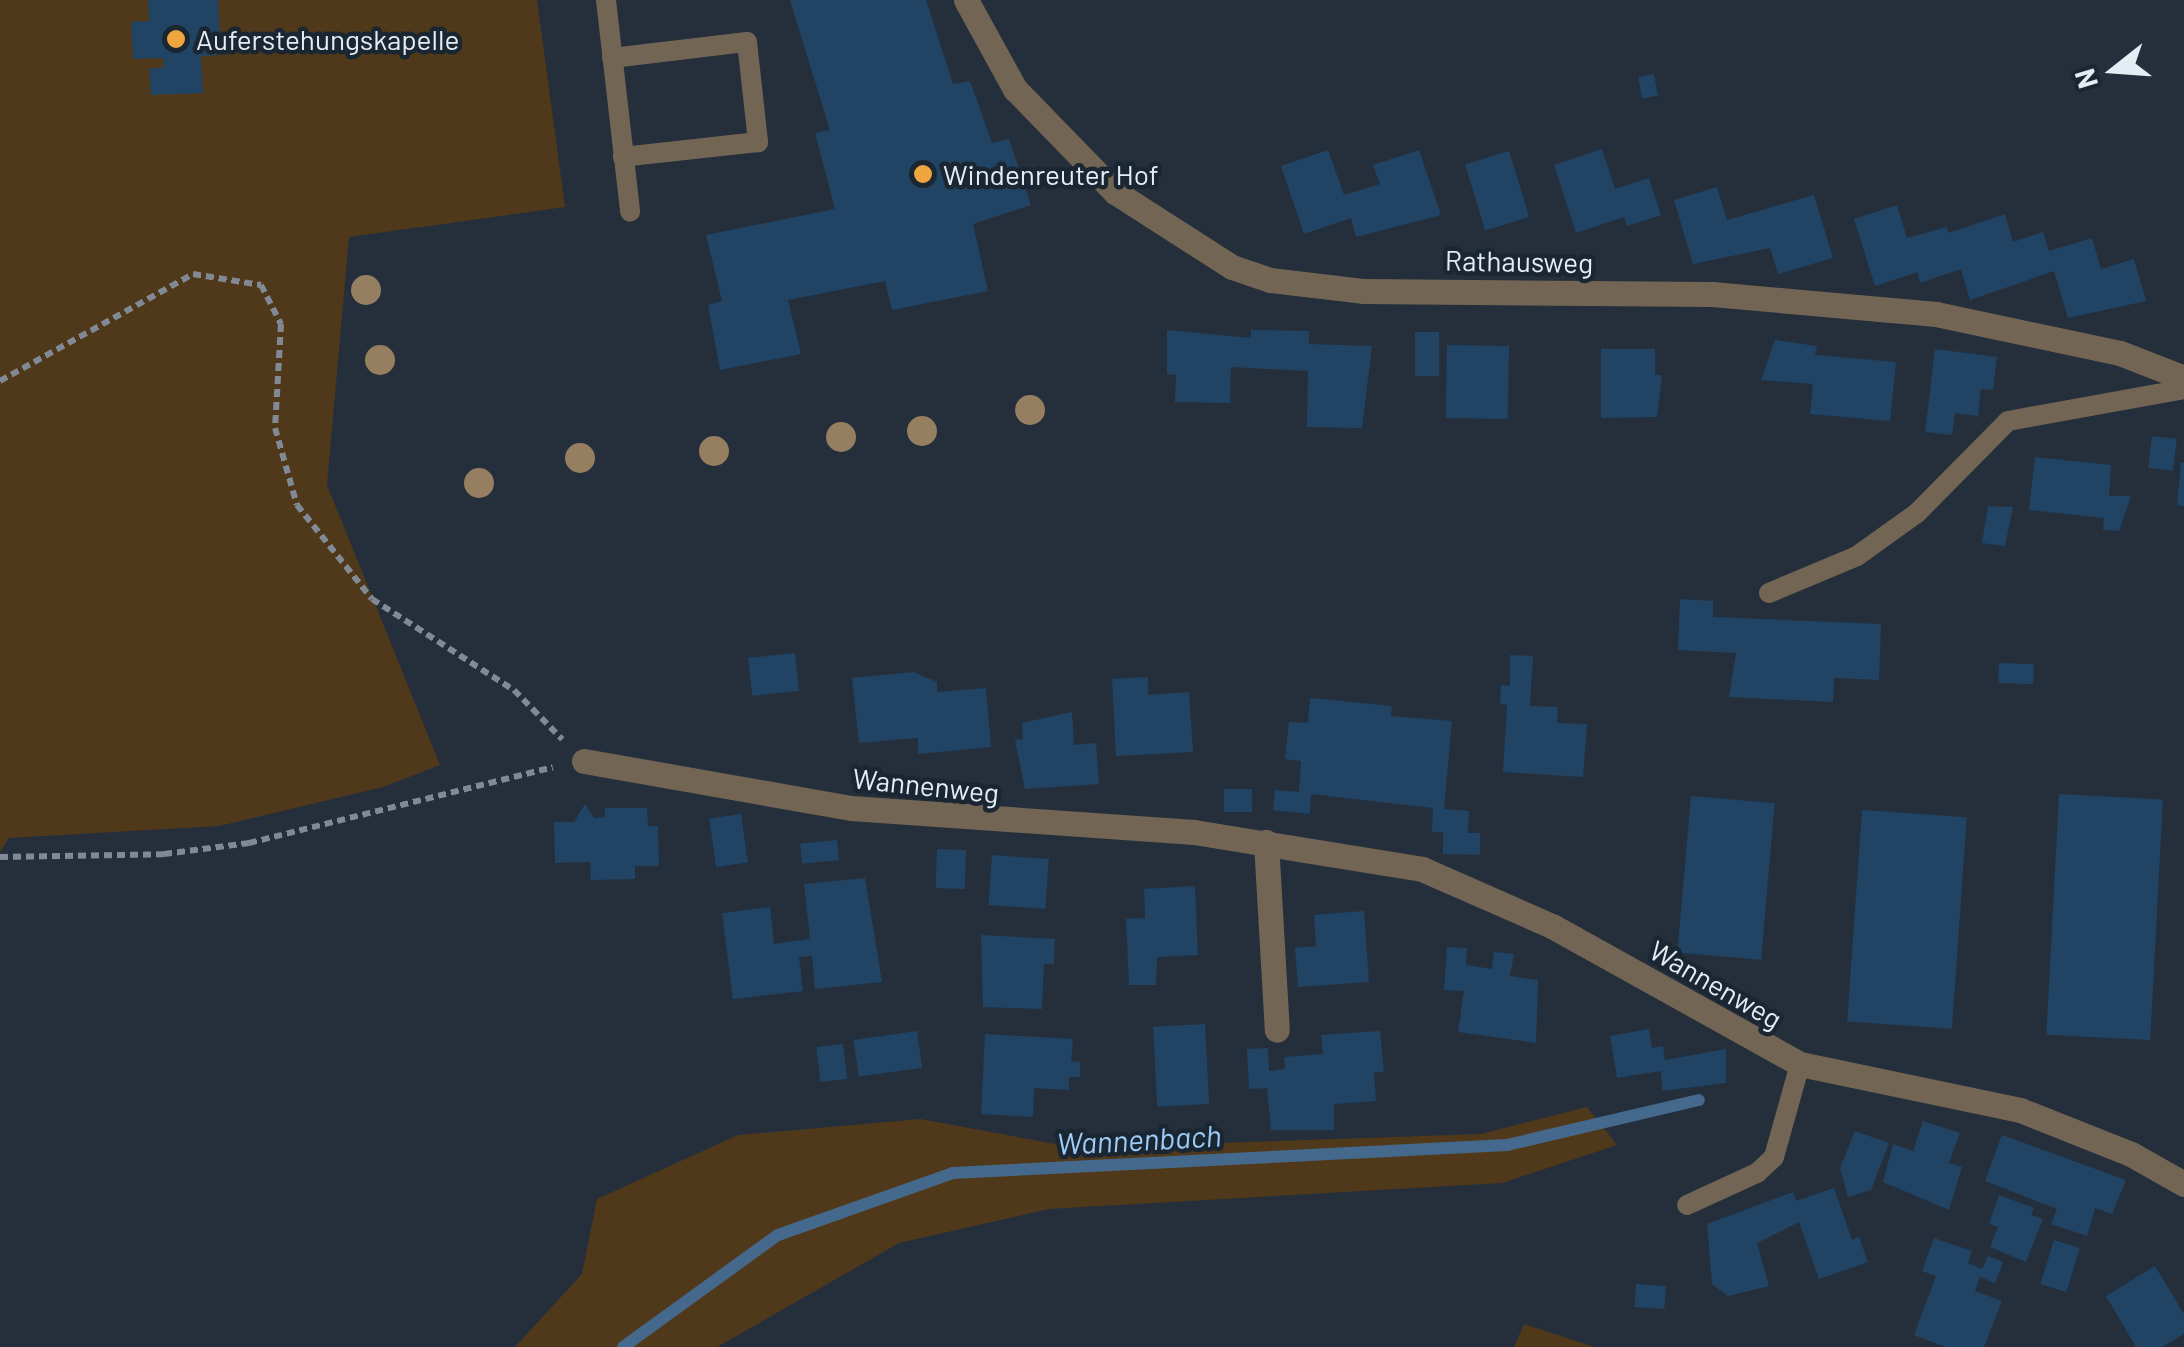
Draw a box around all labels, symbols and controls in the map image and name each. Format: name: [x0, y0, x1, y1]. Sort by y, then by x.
north arrow: [2064, 20, 2164, 120]
place label: Auferstehungskapelle: [196, 22, 459, 56]
marker: Auferstehungskapelle: [165, 28, 187, 50]
text: N: [2066, 65, 2104, 93]
place label: Windenreuter Hof: [943, 157, 1159, 191]
marker: Windenreuter Hof: [912, 163, 934, 185]
street label: Rathausweg: [1445, 243, 1593, 279]
street label: Wannenweg: [851, 761, 1001, 809]
street label: Wannenweg: [1644, 933, 1788, 1035]
water label: Wannenbach: [1056, 1117, 1222, 1161]

